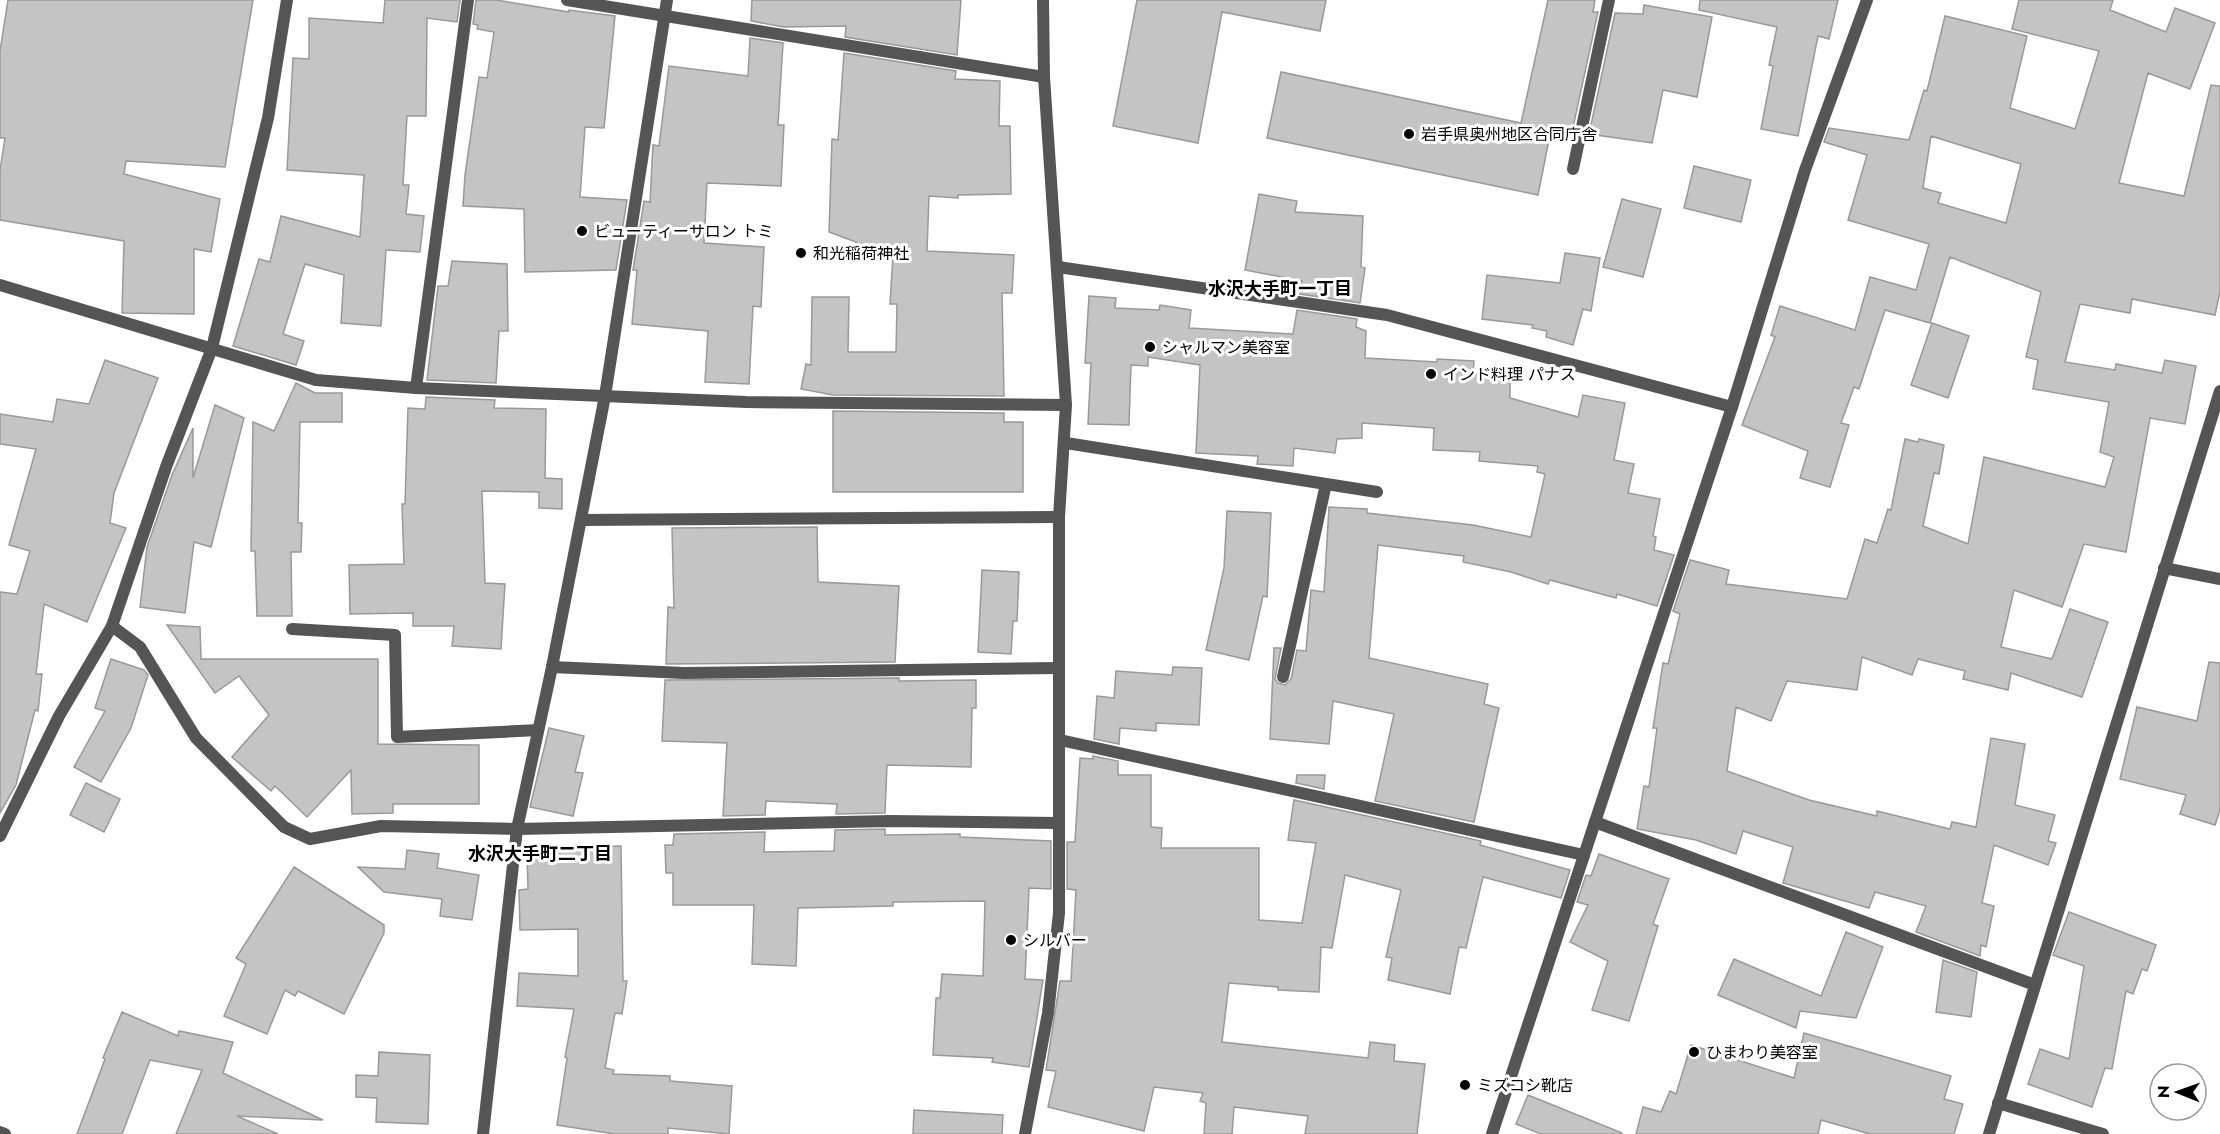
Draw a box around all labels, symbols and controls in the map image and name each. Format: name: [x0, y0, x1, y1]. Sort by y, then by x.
place label: 岩手県奥州地区合同庁舎: [1421, 123, 1597, 146]
marker: 岩手県奥州地区合同庁舎: [1402, 127, 1416, 141]
place label: ビューティーサロン トミ: [594, 220, 774, 243]
marker: ビューティーサロン トミ: [575, 224, 589, 238]
place label: 和光稲荷神社: [813, 242, 909, 265]
marker: 和光稲荷神社: [794, 246, 808, 260]
district label: 水沢大手町一丁目: [1208, 276, 1352, 302]
place label: シャルマン美容室: [1162, 336, 1290, 359]
marker: シャルマン美容室: [1143, 340, 1157, 354]
place label: インド料理 パナス: [1443, 363, 1576, 386]
marker: インド料理 パナス: [1424, 367, 1438, 381]
district label: 水沢大手町二丁目: [468, 841, 612, 867]
place label: シルバー: [1023, 929, 1087, 952]
marker: シルバー: [1004, 933, 1018, 947]
place label: ひまわり美容室: [1706, 1041, 1818, 1064]
marker: ひまわり美容室: [1687, 1045, 1701, 1059]
north arrow: [2148, 1062, 2208, 1122]
place label: ミズコシ靴店: [1477, 1074, 1573, 1097]
marker: ミズコシ靴店: [1458, 1078, 1472, 1092]
text: N: [2152, 1085, 2175, 1098]

